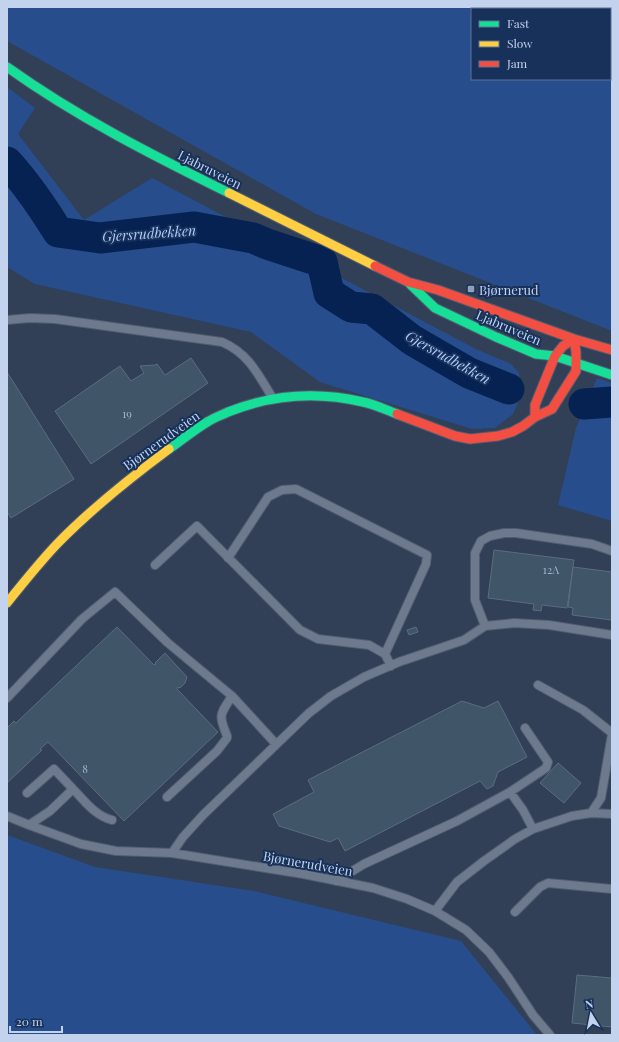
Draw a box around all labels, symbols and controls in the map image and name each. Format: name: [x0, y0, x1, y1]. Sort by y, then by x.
legend: [471, 8, 611, 80]
text: Fast: [507, 15, 530, 31]
text: Slow: [507, 35, 533, 51]
text: Jam: [506, 55, 528, 71]
street label: Ljabruveien: [175, 146, 245, 192]
water label: Gjersrudbekken: [101, 220, 197, 246]
place label: Bjørnerud: [479, 281, 539, 298]
marker: Bjørnerud: [466, 284, 476, 294]
street label: Ljabruveien: [474, 306, 544, 348]
water label: Gjersrudbekken: [402, 326, 494, 388]
street label: Bjørnerudveien: [119, 406, 203, 474]
house number: 19: [122, 406, 132, 421]
house number: 12A: [543, 562, 559, 577]
house number: 8: [82, 761, 88, 776]
street label: Bjørnerudveien: [262, 847, 354, 879]
north arrow: [571, 994, 611, 1034]
text: N: [584, 996, 594, 1012]
scale bar: [10, 1008, 62, 1034]
text: 20 m: [16, 1013, 43, 1029]

